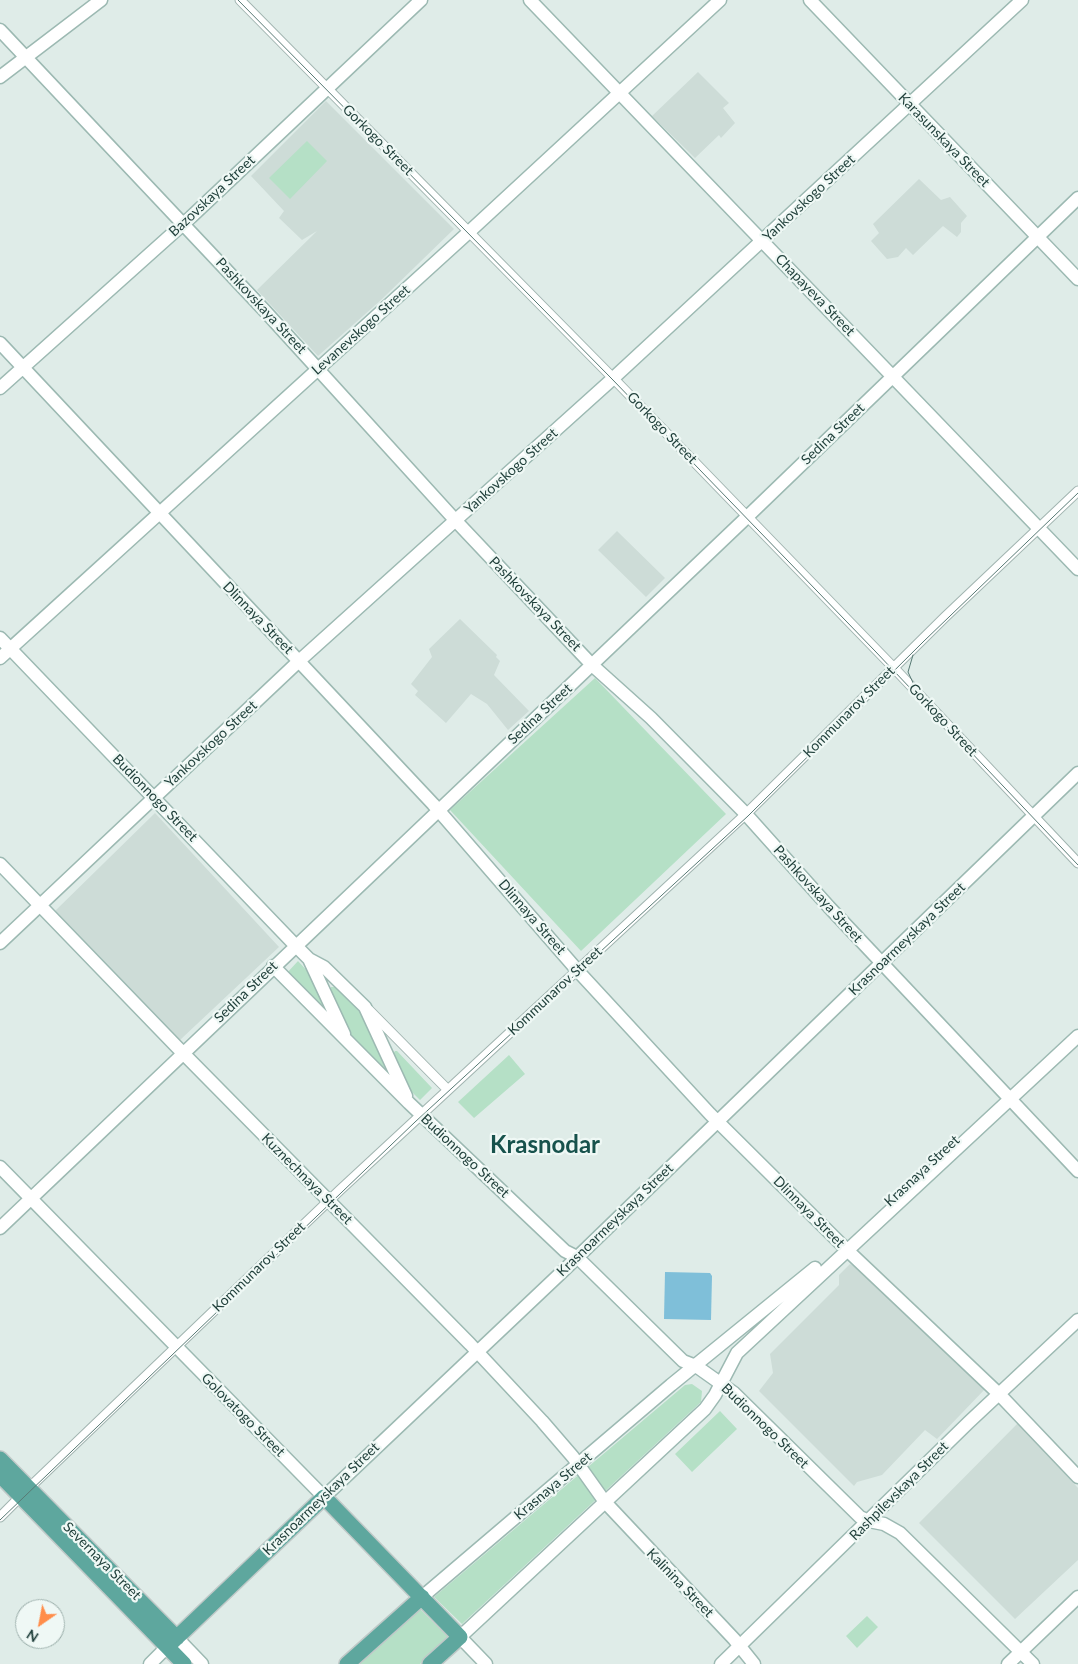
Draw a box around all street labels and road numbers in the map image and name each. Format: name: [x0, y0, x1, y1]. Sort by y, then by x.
street label: Karasunskaya Street: [895, 89, 993, 191]
street label: Gorkogo Street: [339, 101, 417, 179]
street label: Yankovskogo Street: [759, 151, 859, 245]
street label: Bazovskaya Street: [166, 152, 258, 240]
street label: Chapayeva Street: [772, 251, 858, 339]
street label: Pashkovskaya Street: [212, 255, 310, 357]
street label: Levanevskogo Street: [308, 281, 414, 379]
street label: Gorkogo Street: [624, 389, 700, 467]
street label: Sedina Street: [798, 400, 868, 468]
street label: Yankovskogo Street: [461, 425, 561, 517]
street label: Pashkovskaya Street: [486, 553, 584, 655]
street label: Dlinnaya Street: [219, 578, 297, 658]
street label: Kommunarov Street: [800, 663, 898, 761]
street label: Sedina Street: [505, 680, 575, 748]
street label: Gorkogo Street: [905, 680, 981, 760]
street label: Yankovskogo Street: [161, 697, 261, 791]
street label: Budionnogo Street: [109, 751, 201, 845]
street label: Pashkovskaya Street: [770, 842, 866, 946]
street label: Dlinnaya Street: [495, 876, 569, 958]
street label: Krasnoarmeyskaya Street: [845, 879, 969, 999]
street label: Kommunarov Street: [504, 943, 606, 1039]
street label: Sedina Street: [211, 958, 281, 1026]
street label: Budionnogo Street: [417, 1111, 513, 1201]
street label: Kuznechnaya Street: [258, 1130, 356, 1228]
street label: Krasnaya Street: [881, 1132, 963, 1210]
street label: Krasnoarmeyskaya Street: [553, 1160, 677, 1280]
street label: Dlinnaya Street: [770, 1173, 848, 1251]
street label: Kommunarov Street: [209, 1218, 309, 1316]
street label: Golovatogo Street: [198, 1370, 288, 1460]
street label: Budionnogo Street: [718, 1380, 812, 1472]
street label: Rashpilevskaya Street: [846, 1438, 952, 1544]
street label: Krasnoarmeyskaya Street: [259, 1439, 383, 1559]
street label: Krasnaya Street: [511, 1449, 595, 1523]
street label: Severnaya Street: [60, 1519, 144, 1603]
street label: Kalinina Street: [643, 1545, 717, 1621]

